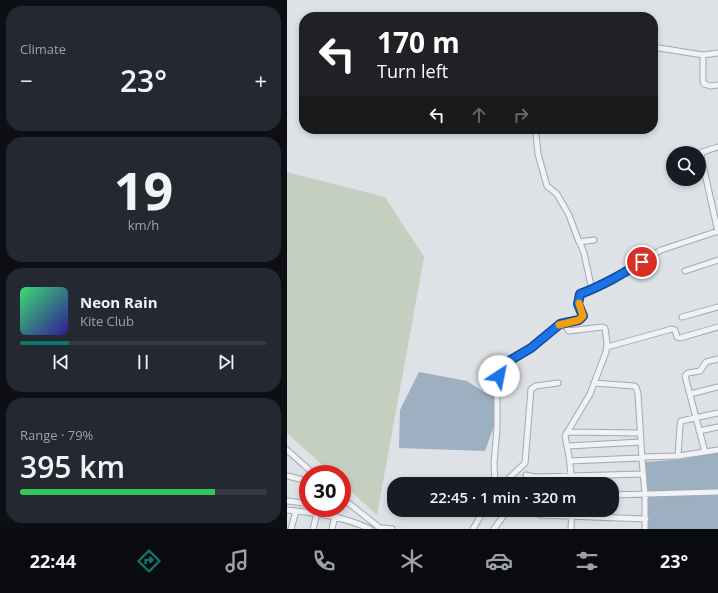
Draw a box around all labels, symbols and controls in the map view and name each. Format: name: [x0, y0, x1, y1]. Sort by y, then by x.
text: 170 m: [377, 23, 460, 61]
icon: left: [311, 28, 363, 80]
text: Climate: [20, 40, 66, 58]
text: Turn left: [377, 59, 448, 83]
text: 23°: [120, 60, 167, 101]
text: −: [20, 65, 33, 95]
text: +: [254, 65, 267, 95]
icon: left: [426, 104, 448, 126]
icon: ahead: [468, 104, 490, 126]
icon: right: [510, 104, 532, 126]
map controls: [666, 146, 706, 186]
button: search: [666, 146, 706, 186]
text: 19: [114, 154, 173, 225]
text: km/h: [128, 216, 159, 234]
pin: [625, 245, 659, 279]
icon: arrive: [631, 251, 653, 273]
text: Neon Rain: [80, 292, 158, 312]
text: Kite Club: [80, 312, 134, 330]
icon: previous: [50, 351, 72, 373]
icon: pause: [132, 351, 154, 373]
icon: next: [215, 351, 237, 373]
position arrow: [478, 355, 520, 397]
text: Range · 79%: [20, 426, 93, 444]
text: 395 km: [20, 446, 125, 487]
speed limit sign: 30: [299, 465, 351, 517]
text: 22:45 · 1 min · 320 m: [430, 487, 576, 507]
icon: directions: [135, 547, 163, 575]
icon: music: [223, 547, 251, 575]
icon: phone: [310, 547, 338, 575]
icon: climate: [398, 547, 426, 575]
icon: car: [485, 547, 513, 575]
icon: filters: [573, 547, 601, 575]
text: 22:44: [30, 549, 76, 573]
text: 23°: [660, 549, 688, 573]

